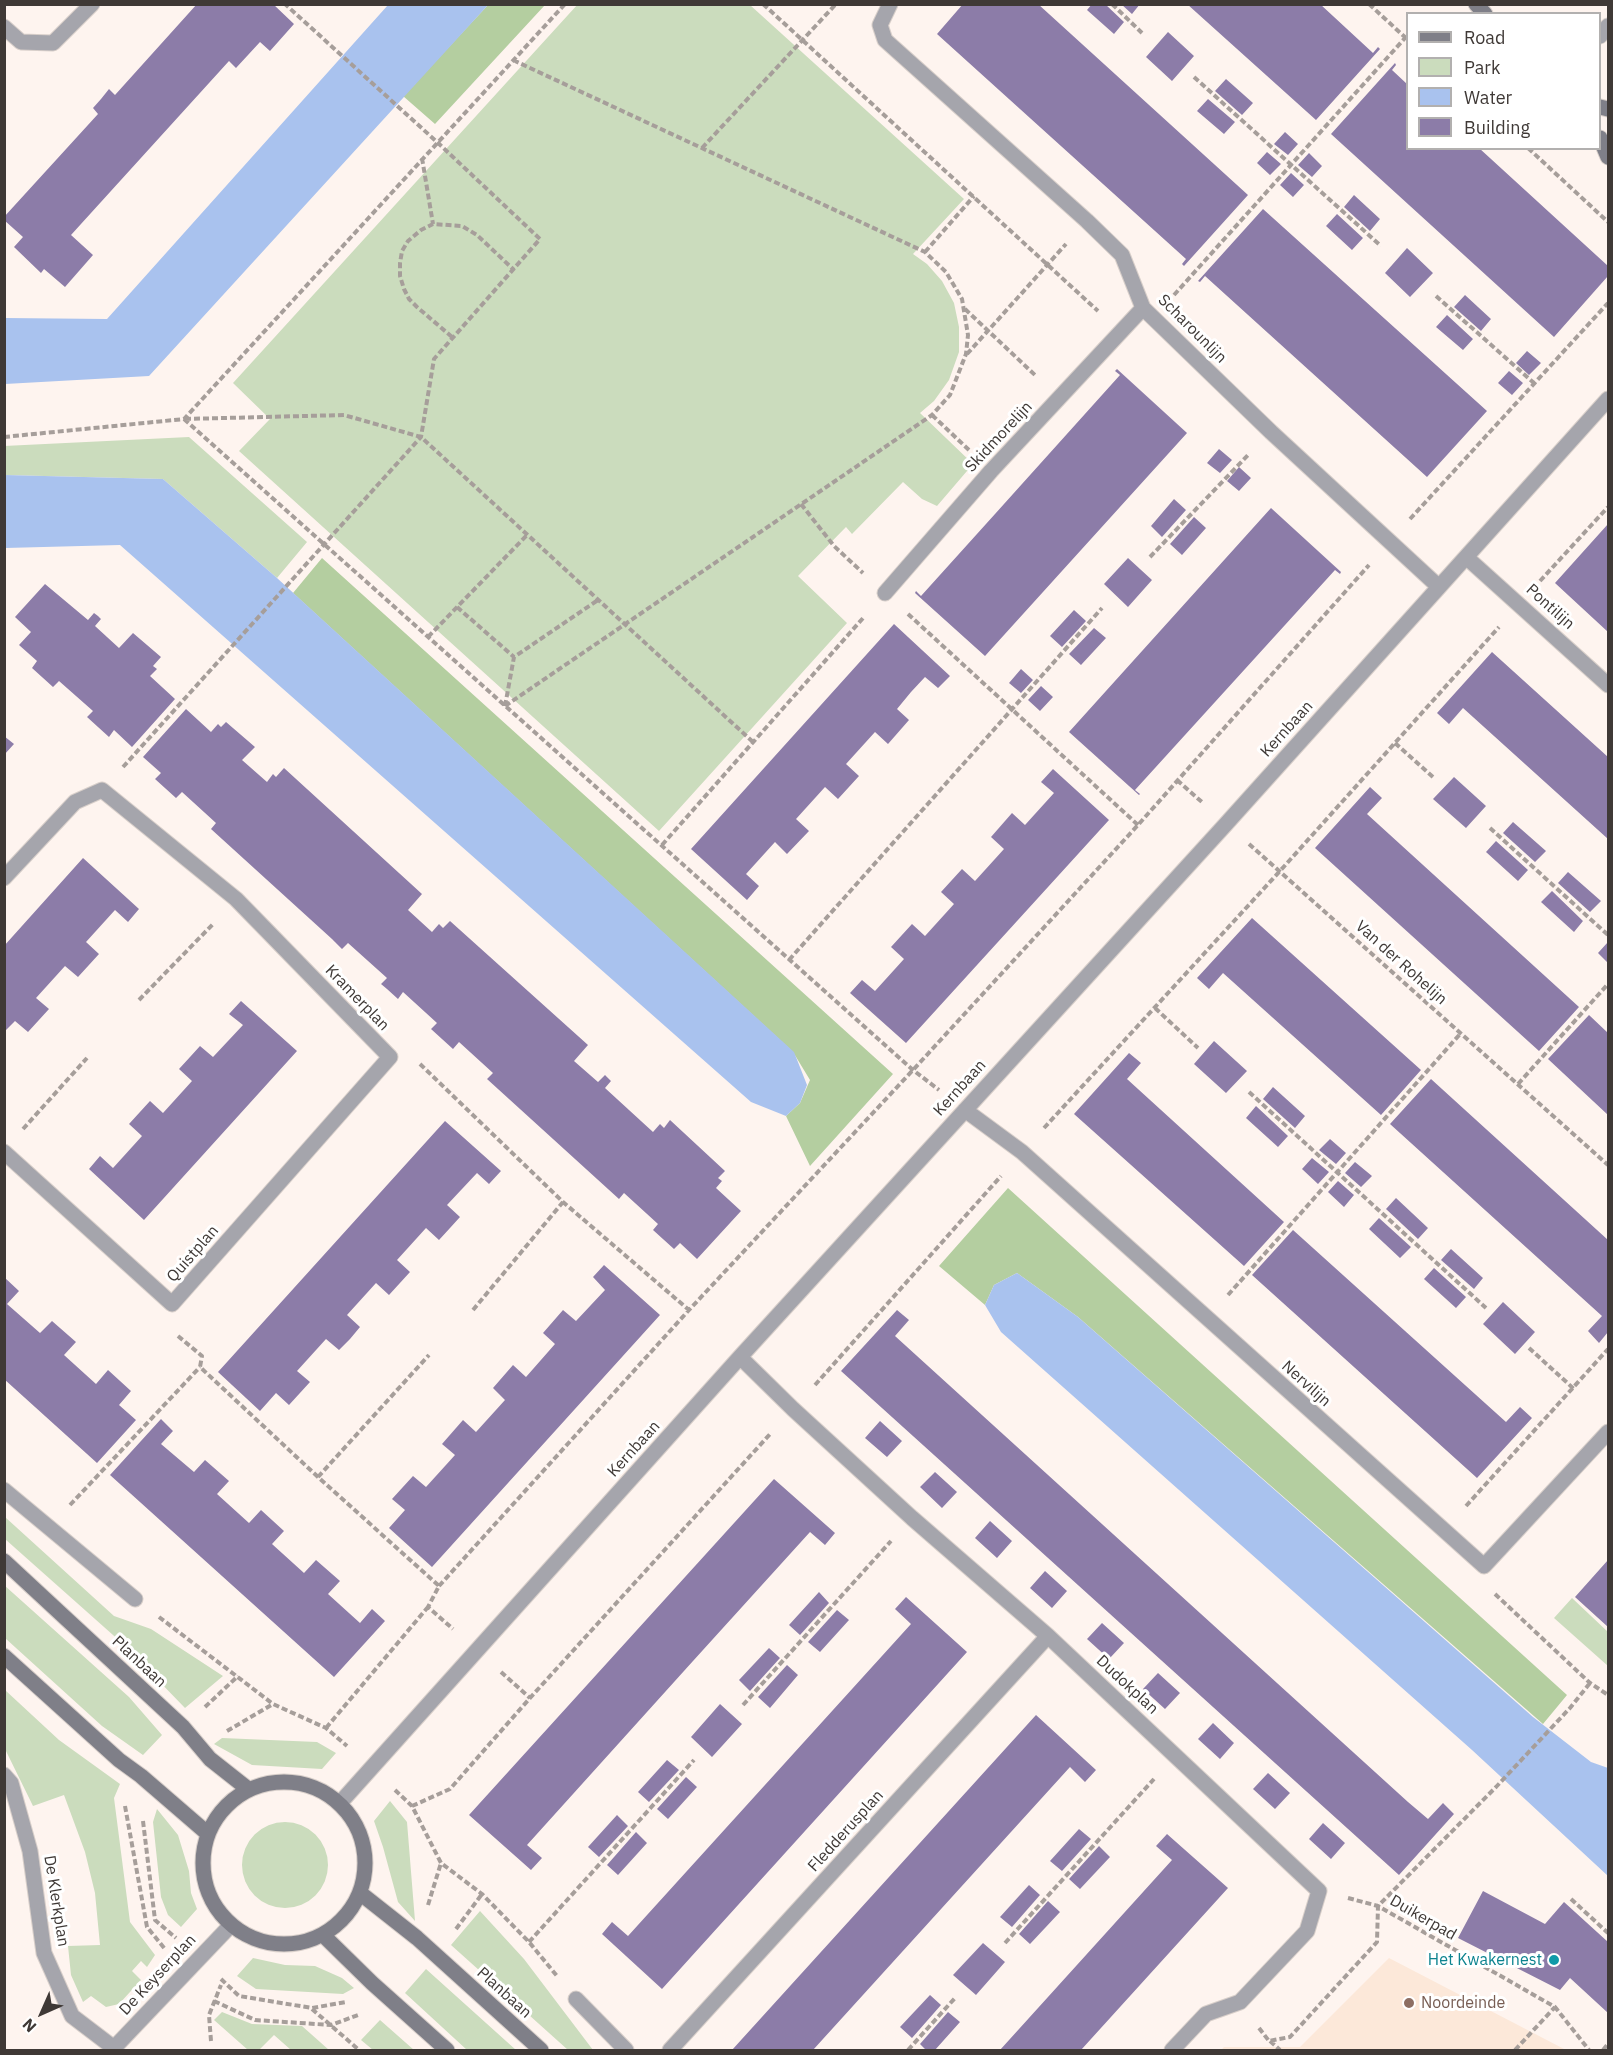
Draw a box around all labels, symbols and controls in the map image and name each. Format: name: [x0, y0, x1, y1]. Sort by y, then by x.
legend: [1406, 12, 1601, 150]
text: Road: [1464, 26, 1505, 49]
text: Park: [1464, 56, 1500, 79]
text: Water: [1464, 86, 1512, 109]
text: Building: [1464, 116, 1530, 139]
street label: Scharounlijn: [1154, 291, 1230, 367]
street label: Skidmorelijn: [961, 398, 1037, 476]
street label: Pontilijn: [1522, 580, 1578, 634]
street label: Kernbaan: [1257, 697, 1317, 761]
street label: Van der Rohelijn: [1351, 917, 1451, 1009]
street label: Kramerplan: [321, 961, 393, 1035]
street label: Kernbaan: [930, 1056, 990, 1120]
street label: Quistplan: [163, 1222, 223, 1286]
street label: Nervilijn: [1277, 1357, 1335, 1411]
street label: Kernbaan: [604, 1417, 664, 1481]
street label: Planbaan: [108, 1632, 170, 1692]
street label: Dudokplan: [1092, 1651, 1162, 1719]
street label: Fledderusplan: [804, 1786, 888, 1876]
street label: De Klerkplan: [39, 1854, 73, 1948]
street label: Duikerpad: [1386, 1891, 1460, 1945]
street label: De Keyserplan: [116, 1931, 200, 2019]
place label: Het Kwakernest: [1428, 1950, 1542, 1970]
marker: Het Kwakernest: [1547, 1953, 1561, 1967]
street label: Planbaan: [473, 1963, 535, 2023]
north arrow: [12, 1983, 72, 2043]
place label: Noordeinde: [1421, 1993, 1505, 2013]
marker: Noordeinde: [1402, 1996, 1416, 2010]
text: N: [18, 2015, 40, 2037]

